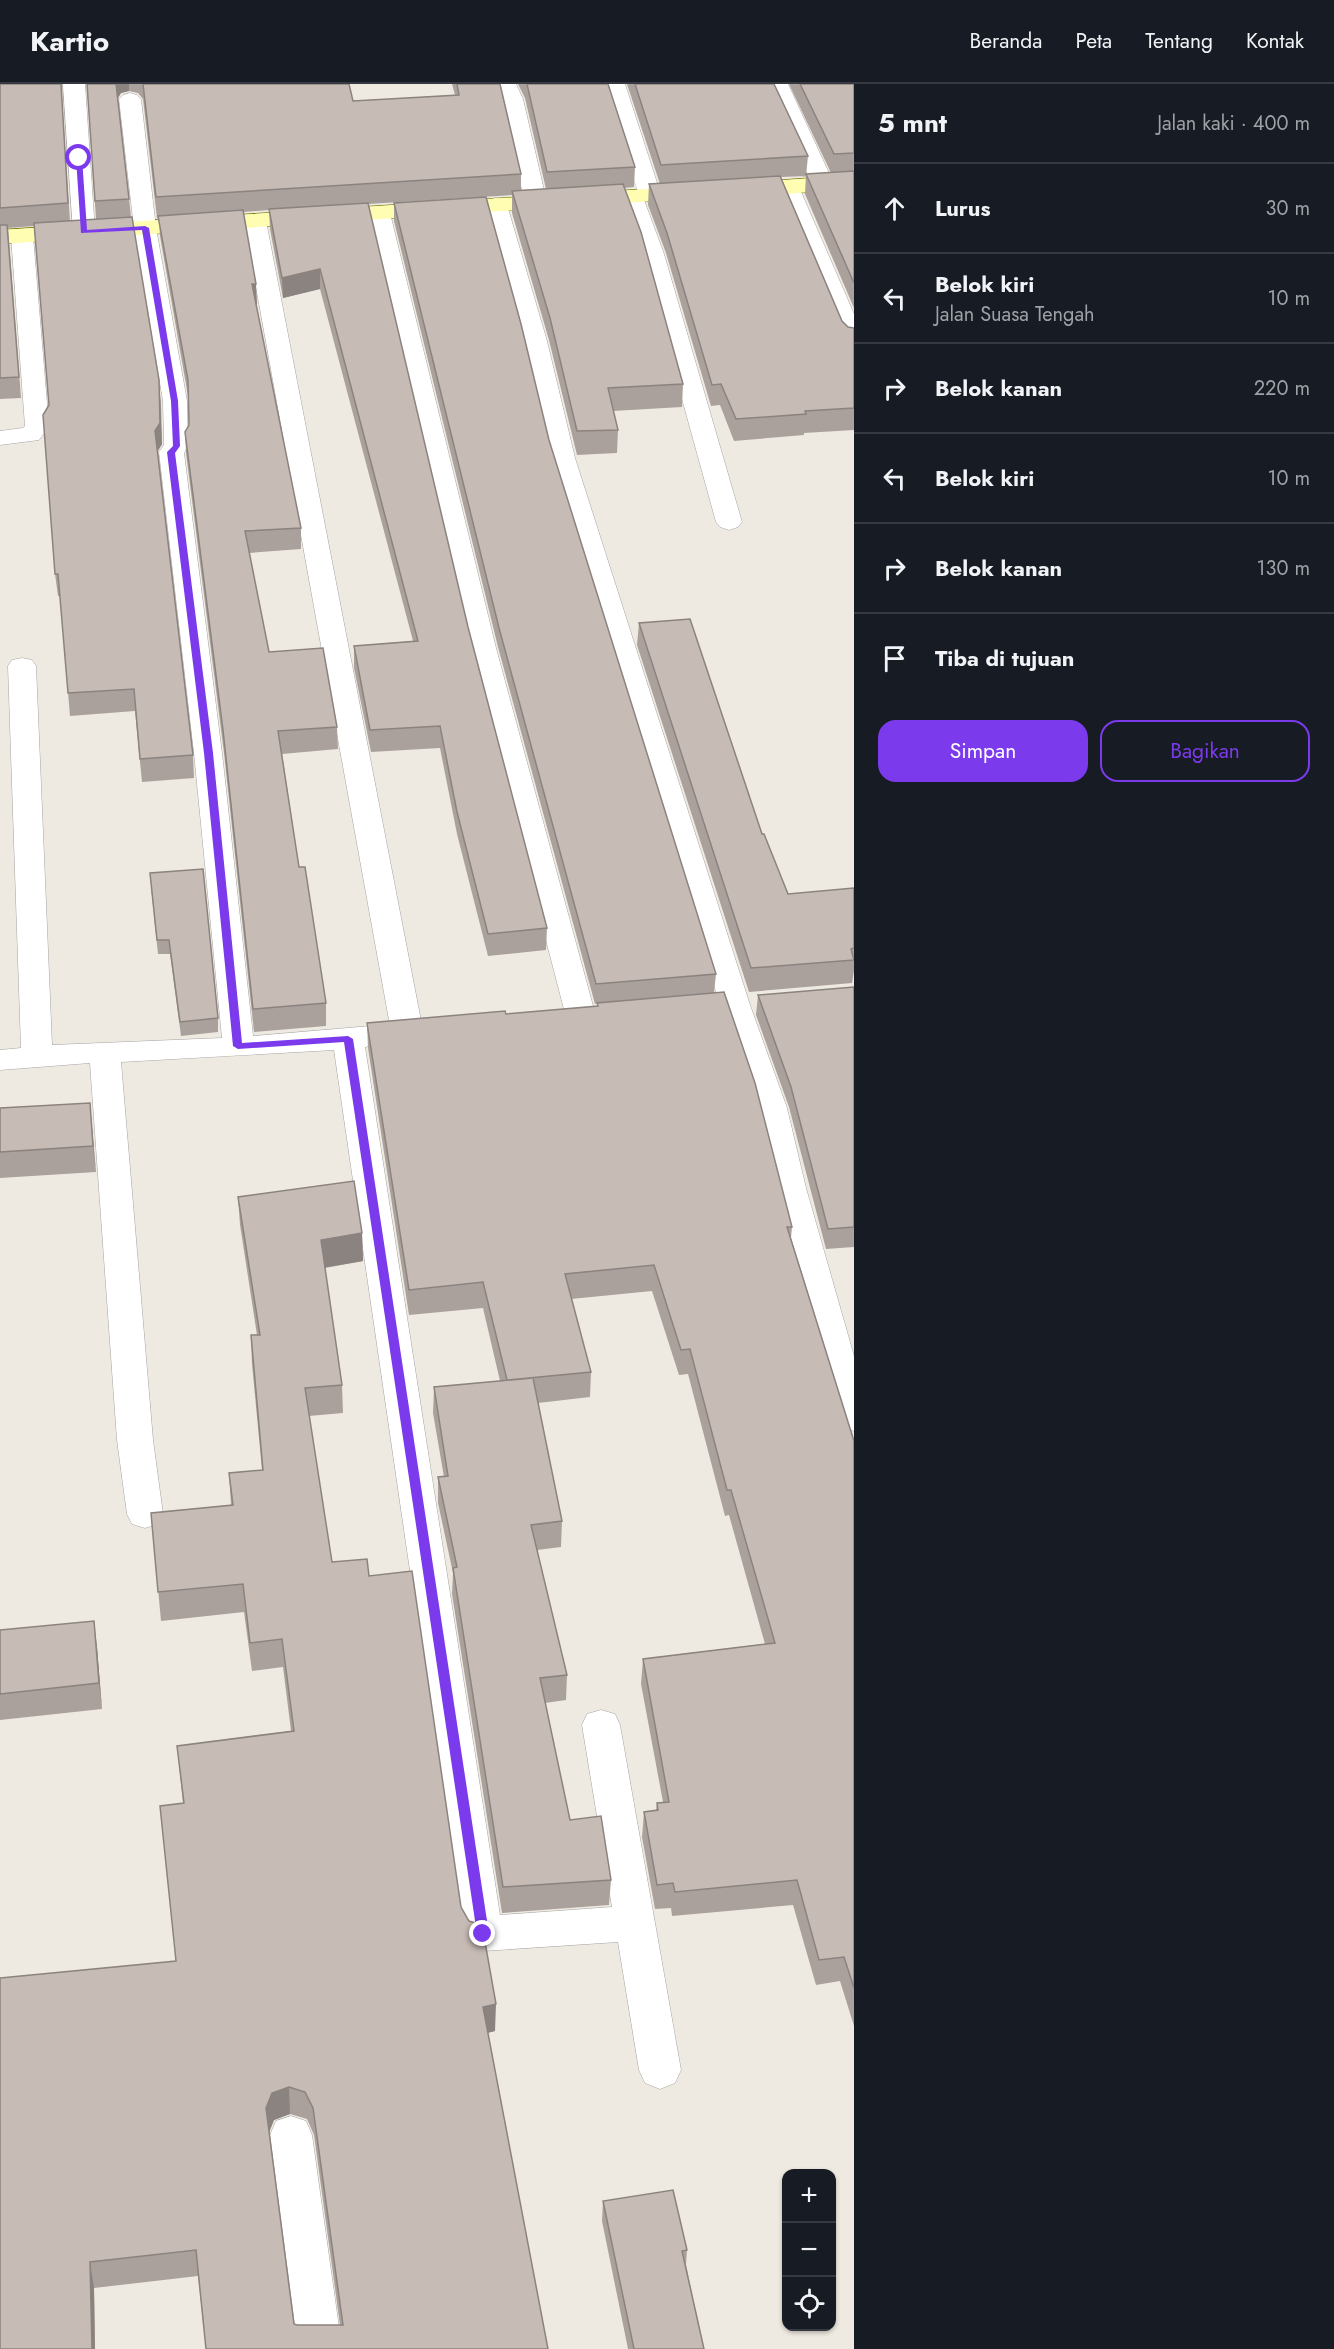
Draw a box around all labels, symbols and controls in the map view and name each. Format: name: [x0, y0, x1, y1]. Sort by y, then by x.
text: Kartio: [30, 21, 109, 62]
text: Beranda: [969, 26, 1042, 56]
text: Peta: [1075, 26, 1112, 56]
text: Tentang: [1145, 26, 1213, 56]
text: Kontak: [1246, 26, 1304, 56]
text: 5 mnt: [878, 104, 947, 142]
text: Jalan kaki · 400 m: [1157, 109, 1310, 138]
route start: [65, 144, 91, 170]
icon: ahead: [878, 192, 911, 225]
text: Lurus: [935, 192, 991, 224]
text: 30 m: [1265, 194, 1310, 223]
text: Belok kiri: [935, 268, 1034, 300]
icon: left: [878, 282, 911, 315]
text: 10 m: [1267, 284, 1310, 313]
text: Jalan Suasa Tengah: [935, 300, 1095, 329]
icon: right: [878, 372, 911, 405]
text: Belok kanan: [935, 372, 1062, 404]
text: 220 m: [1254, 374, 1310, 403]
icon: left: [878, 462, 911, 495]
text: Belok kiri: [935, 462, 1034, 494]
text: 10 m: [1267, 464, 1310, 493]
icon: right: [878, 552, 911, 585]
text: Belok kanan: [935, 552, 1062, 584]
text: 130 m: [1256, 554, 1310, 583]
icon: arrive: [878, 642, 911, 675]
text: Tiba di tujuan: [935, 642, 1074, 674]
button: Simpan: [878, 720, 1088, 782]
button: Bagikan: [1100, 720, 1310, 782]
route end: [469, 1920, 495, 1946]
map controls: [782, 2169, 836, 2331]
button: +: [782, 2169, 836, 2223]
button: −: [782, 2223, 836, 2277]
button: locate: [782, 2277, 836, 2331]

